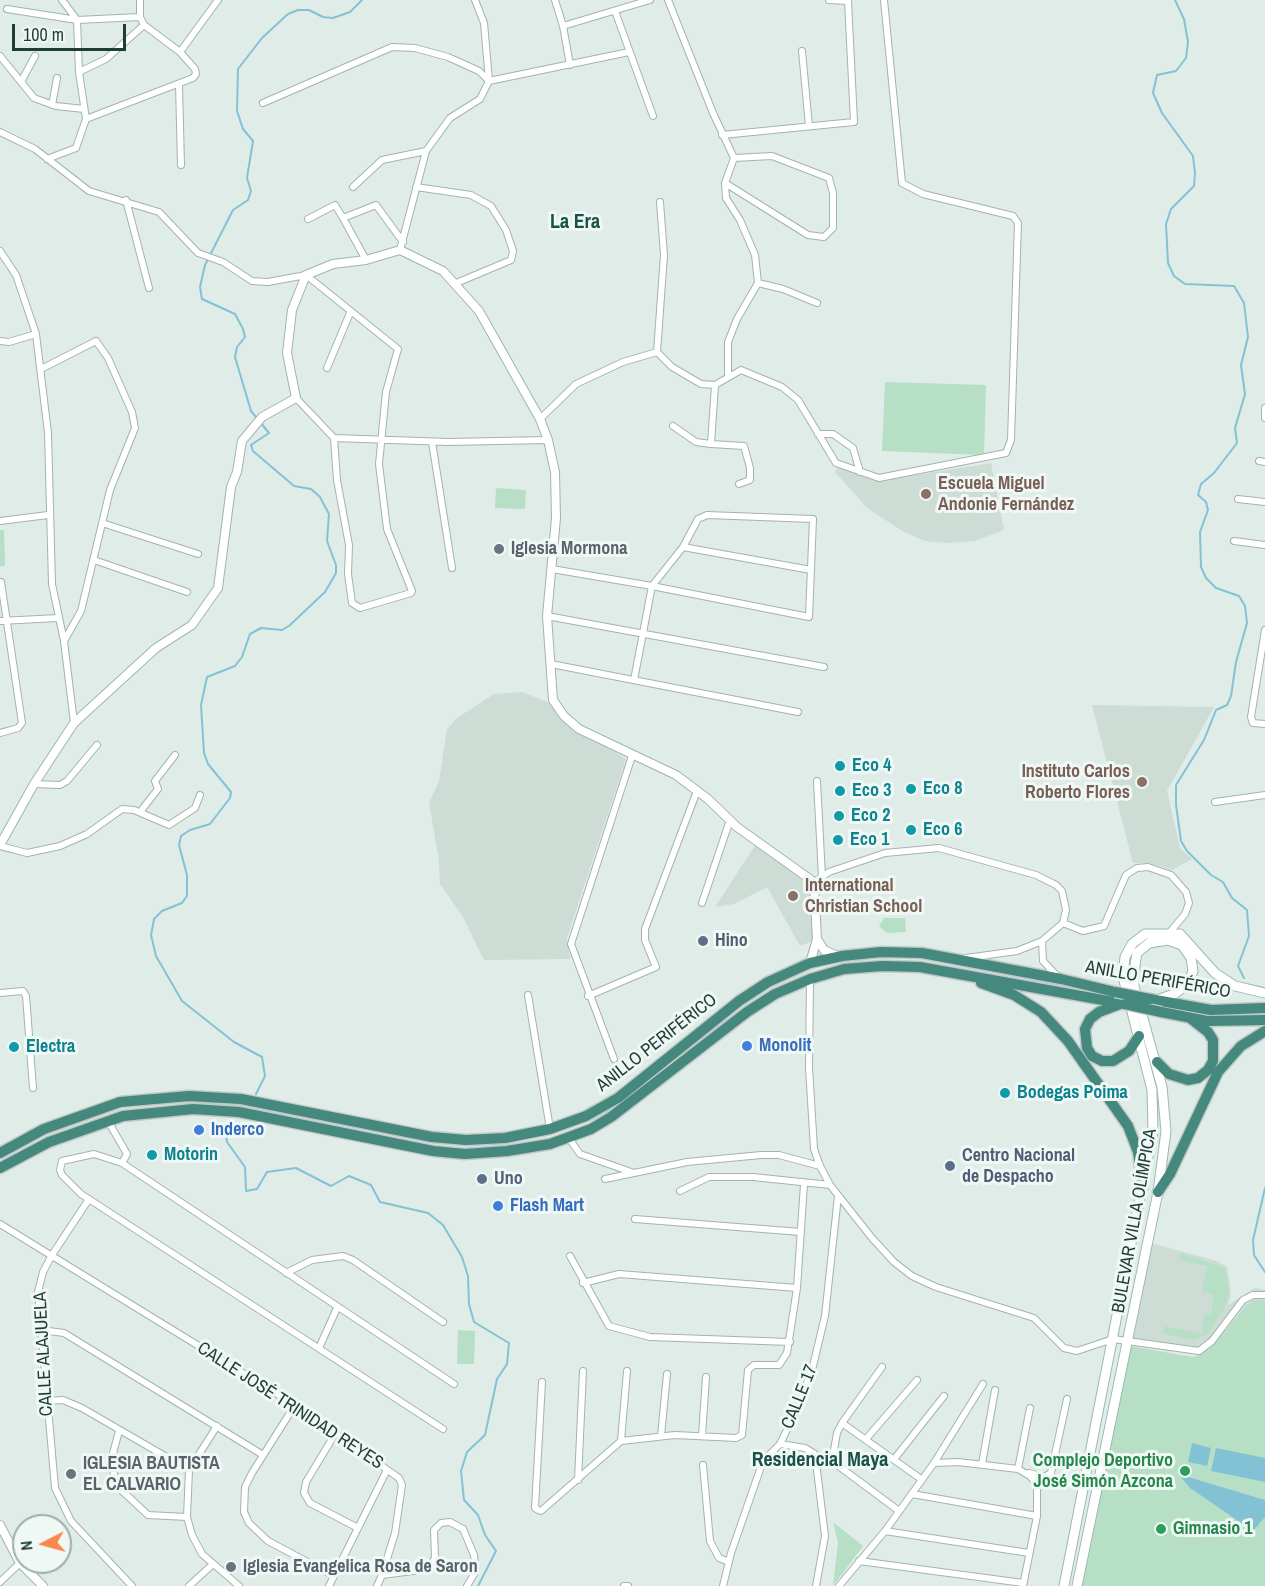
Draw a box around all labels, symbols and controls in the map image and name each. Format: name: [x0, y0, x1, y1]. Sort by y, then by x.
scale bar: [15, 12, 129, 50]
text: 100 m: [23, 22, 64, 47]
district label: La Era: [550, 211, 600, 235]
place label: Escuela Miguel Andonie Fernández: [938, 473, 1074, 516]
marker: Escuela Miguel Andonie Fernández: [919, 487, 933, 501]
place label: Iglesia Mormona: [511, 538, 627, 560]
marker: Iglesia Mormona: [492, 542, 506, 556]
place label: Eco 4: [852, 755, 891, 777]
marker: Eco 4: [833, 759, 847, 773]
place label: Instituto Carlos Roberto Flores: [1022, 761, 1130, 804]
marker: Instituto Carlos Roberto Flores: [1135, 775, 1149, 789]
place label: Eco 8: [923, 778, 962, 800]
place label: Eco 3: [852, 780, 891, 802]
marker: Eco 8: [904, 782, 918, 796]
marker: Eco 3: [833, 784, 847, 798]
place label: Eco 2: [851, 805, 890, 827]
marker: Eco 2: [832, 809, 846, 823]
place label: Eco 6: [923, 819, 962, 841]
marker: Eco 6: [904, 823, 918, 837]
place label: Eco 1: [850, 829, 889, 851]
marker: Eco 1: [831, 833, 845, 847]
place label: International Christian School: [805, 875, 922, 918]
marker: International Christian School: [786, 889, 800, 903]
place label: Hino: [715, 930, 748, 952]
marker: Hino: [696, 934, 710, 948]
street label: ANILLO PERIFÉRICO: [1084, 957, 1232, 1003]
street label: ANILLO PERIFÉRICO: [593, 989, 721, 1097]
place label: Monolit: [759, 1035, 811, 1057]
place label: Electra: [26, 1036, 75, 1058]
marker: Monolit: [740, 1039, 754, 1053]
marker: Electra: [7, 1040, 21, 1054]
place label: Bodegas Poima: [1017, 1082, 1128, 1104]
marker: Bodegas Poima: [998, 1086, 1012, 1100]
place label: Inderco: [211, 1119, 264, 1141]
marker: Inderco: [192, 1123, 206, 1137]
street label: BULEVAR VILLA OLÍMPICA: [1108, 1127, 1162, 1315]
place label: Motorin: [164, 1144, 218, 1166]
place label: Centro Nacional de Despacho: [962, 1145, 1075, 1188]
marker: Motorin: [145, 1148, 159, 1162]
marker: Centro Nacional de Despacho: [943, 1159, 957, 1173]
place label: Uno: [494, 1168, 523, 1190]
marker: Uno: [475, 1172, 489, 1186]
place label: Flash Mart: [510, 1195, 584, 1217]
marker: Flash Mart: [491, 1199, 505, 1213]
street label: CALLE ALAJUELA: [30, 1291, 58, 1417]
street label: CALLE JOSÉ TRINIDAD REYES: [193, 1338, 387, 1474]
street label: CALLE 17: [777, 1362, 823, 1432]
district label: Residencial Maya: [752, 1449, 888, 1473]
place label: Complejo Deportivo José Simón Azcona: [1033, 1450, 1173, 1492]
place label: IGLESIA BAUTISTA EL CALVARIO: [83, 1453, 220, 1496]
marker: Complejo Deportivo José Simón Azcona: [1178, 1464, 1192, 1478]
marker: IGLESIA BAUTISTA EL CALVARIO: [64, 1467, 78, 1481]
north arrow: [12, 1514, 72, 1574]
place label: Gimnasio 1: [1173, 1518, 1253, 1540]
marker: Gimnasio 1: [1154, 1522, 1168, 1536]
text: N: [15, 1540, 38, 1552]
place label: Iglesia Evangelica Rosa de Saron: [243, 1556, 478, 1578]
marker: Iglesia Evangelica Rosa de Saron: [224, 1560, 238, 1574]

